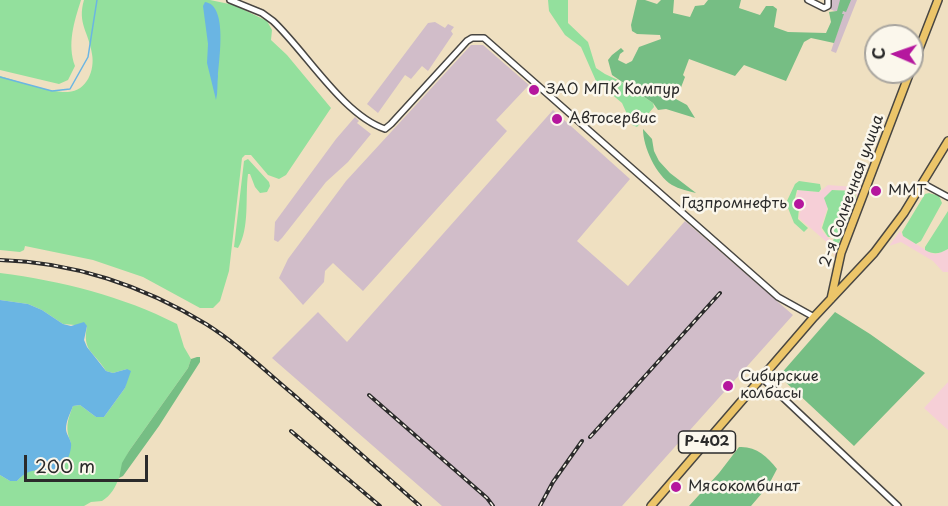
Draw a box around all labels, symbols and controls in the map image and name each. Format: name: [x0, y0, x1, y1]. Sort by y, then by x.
north arrow: [864, 24, 924, 84]
text: С: [866, 47, 890, 60]
place label: ЗАО МПК Компур: [546, 81, 680, 99]
marker: ЗАО МПК Компур: [527, 83, 541, 97]
place label: Автосервис: [569, 110, 656, 128]
marker: Автосервис: [550, 112, 564, 126]
street label: 2-я Солнечная улица: [816, 112, 888, 270]
place label: ММТ: [888, 182, 927, 200]
marker: ММТ: [869, 184, 883, 198]
place label: Газпромнефть: [682, 195, 787, 213]
marker: Газпромнефть: [792, 197, 806, 211]
place label: Сибирские колбасы: [740, 368, 819, 403]
marker: Сибирские колбасы: [721, 379, 735, 393]
road number: Р-402: [678, 431, 736, 453]
scale bar: [27, 443, 152, 481]
text: 200 m: [35, 452, 95, 479]
place label: Мясокомбинат: [688, 478, 800, 496]
marker: Мясокомбинат: [669, 480, 683, 494]

